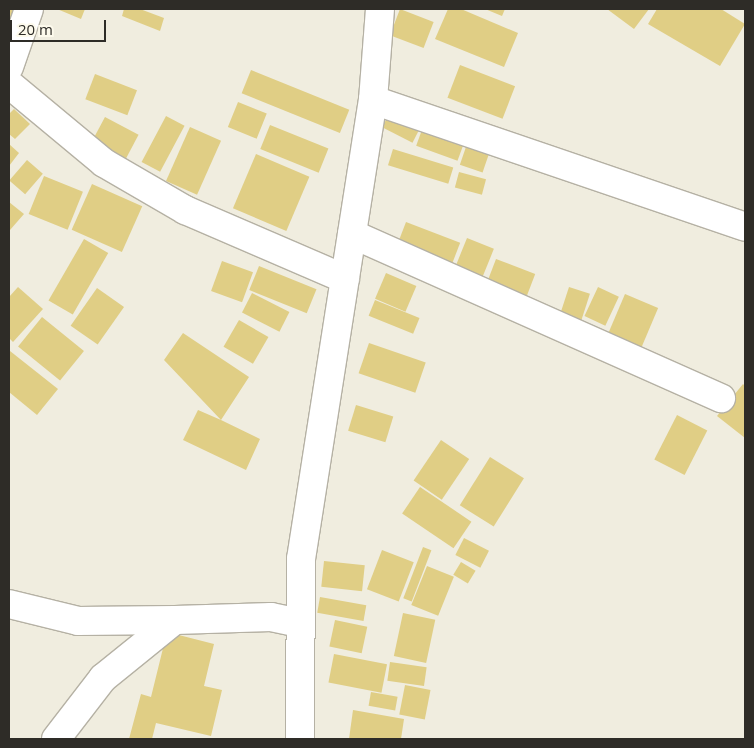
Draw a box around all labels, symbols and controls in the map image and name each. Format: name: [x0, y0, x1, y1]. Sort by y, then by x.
scale bar: [12, 10, 109, 42]
text: 20 m: [18, 19, 53, 39]

